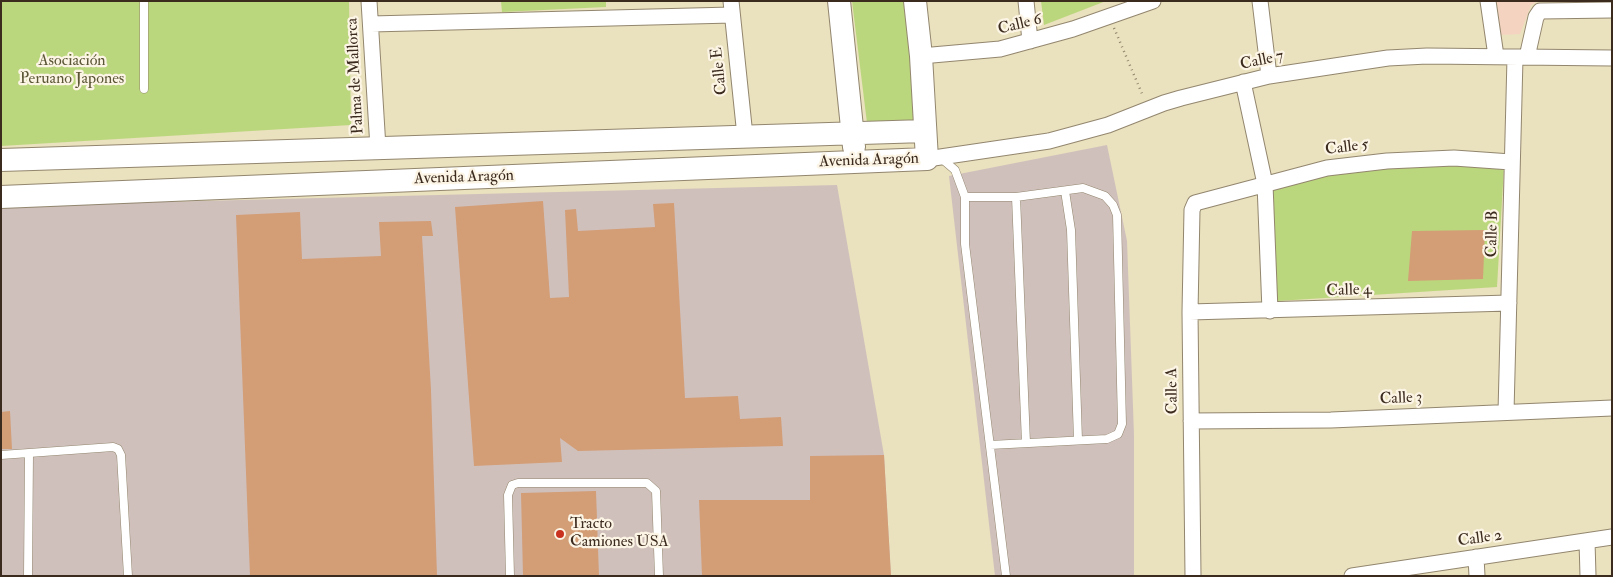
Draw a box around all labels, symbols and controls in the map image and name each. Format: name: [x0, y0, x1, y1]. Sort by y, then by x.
street label: Calle 6: [996, 10, 1044, 40]
street label: Palma de Mallorca: [343, 17, 369, 135]
street label: Calle E: [708, 46, 732, 96]
street label: Calle 7: [1239, 47, 1285, 75]
park label: Asociación Peruano Japones: [20, 52, 124, 90]
street label: Calle 5: [1324, 136, 1370, 160]
street label: Avenida Aragón: [819, 150, 919, 172]
street label: Avenida Aragón: [414, 167, 514, 189]
street label: Calle B: [1483, 210, 1503, 258]
street label: Calle 4: [1326, 281, 1372, 301]
street label: Calle A: [1163, 368, 1183, 414]
street label: Calle 3: [1379, 388, 1423, 410]
place label: Tracto Camiones USA: [570, 515, 669, 553]
street label: Calle 2: [1457, 526, 1503, 552]
marker: Tracto Camiones USA: [554, 528, 566, 540]

